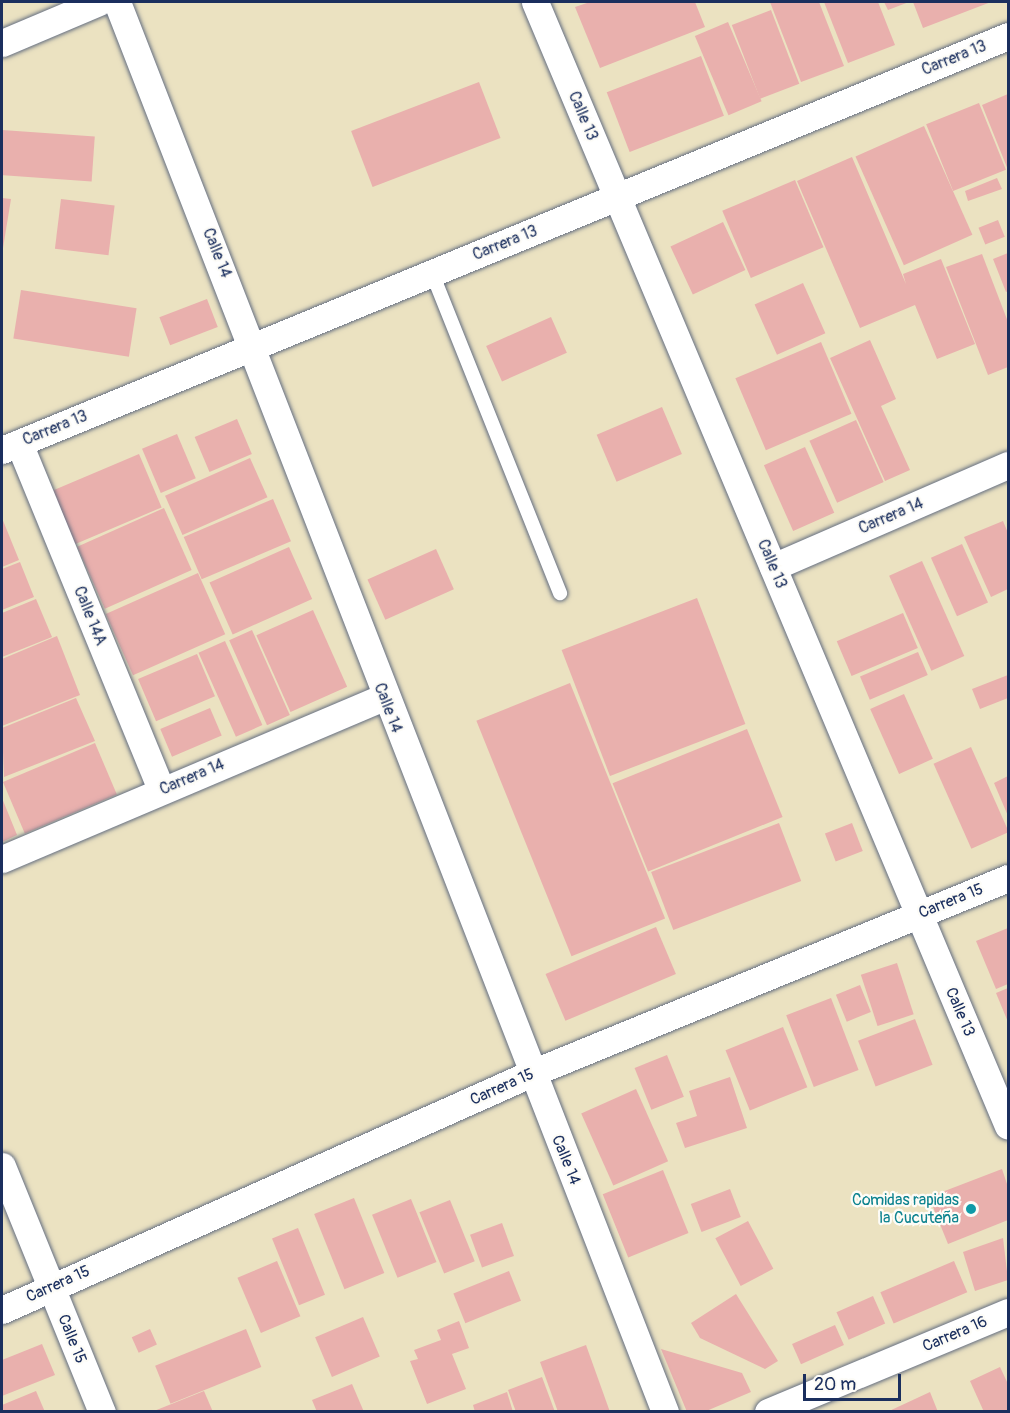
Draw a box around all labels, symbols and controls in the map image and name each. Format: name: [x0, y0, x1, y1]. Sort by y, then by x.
street label: Carrera 13: [919, 36, 989, 80]
street label: Calle 13: [564, 89, 602, 143]
street label: Carrera 13: [470, 221, 540, 265]
street label: Calle 14: [198, 225, 236, 281]
street label: Carrera 13: [20, 406, 90, 450]
street label: Carrera 14: [856, 494, 926, 538]
street label: Calle 13: [753, 537, 791, 591]
street label: Calle 14A: [69, 584, 111, 648]
street label: Calle 14: [370, 680, 406, 736]
street label: Carrera 14: [157, 755, 227, 799]
street label: Carrera 15: [916, 879, 986, 923]
street label: Calle 13: [941, 985, 979, 1039]
street label: Carrera 15: [467, 1064, 537, 1110]
street label: Calle 14: [547, 1132, 585, 1188]
place label: Comidas rapidas la Cucuteña: [852, 1190, 959, 1228]
marker: Comidas rapidas la Cucuteña: [964, 1202, 978, 1216]
street label: Carrera 15: [23, 1261, 93, 1307]
street label: Calle 15: [54, 1312, 90, 1366]
street label: Carrera 16: [920, 1312, 990, 1356]
scale bar: [806, 1362, 904, 1400]
text: 20 m: [814, 1373, 856, 1396]

